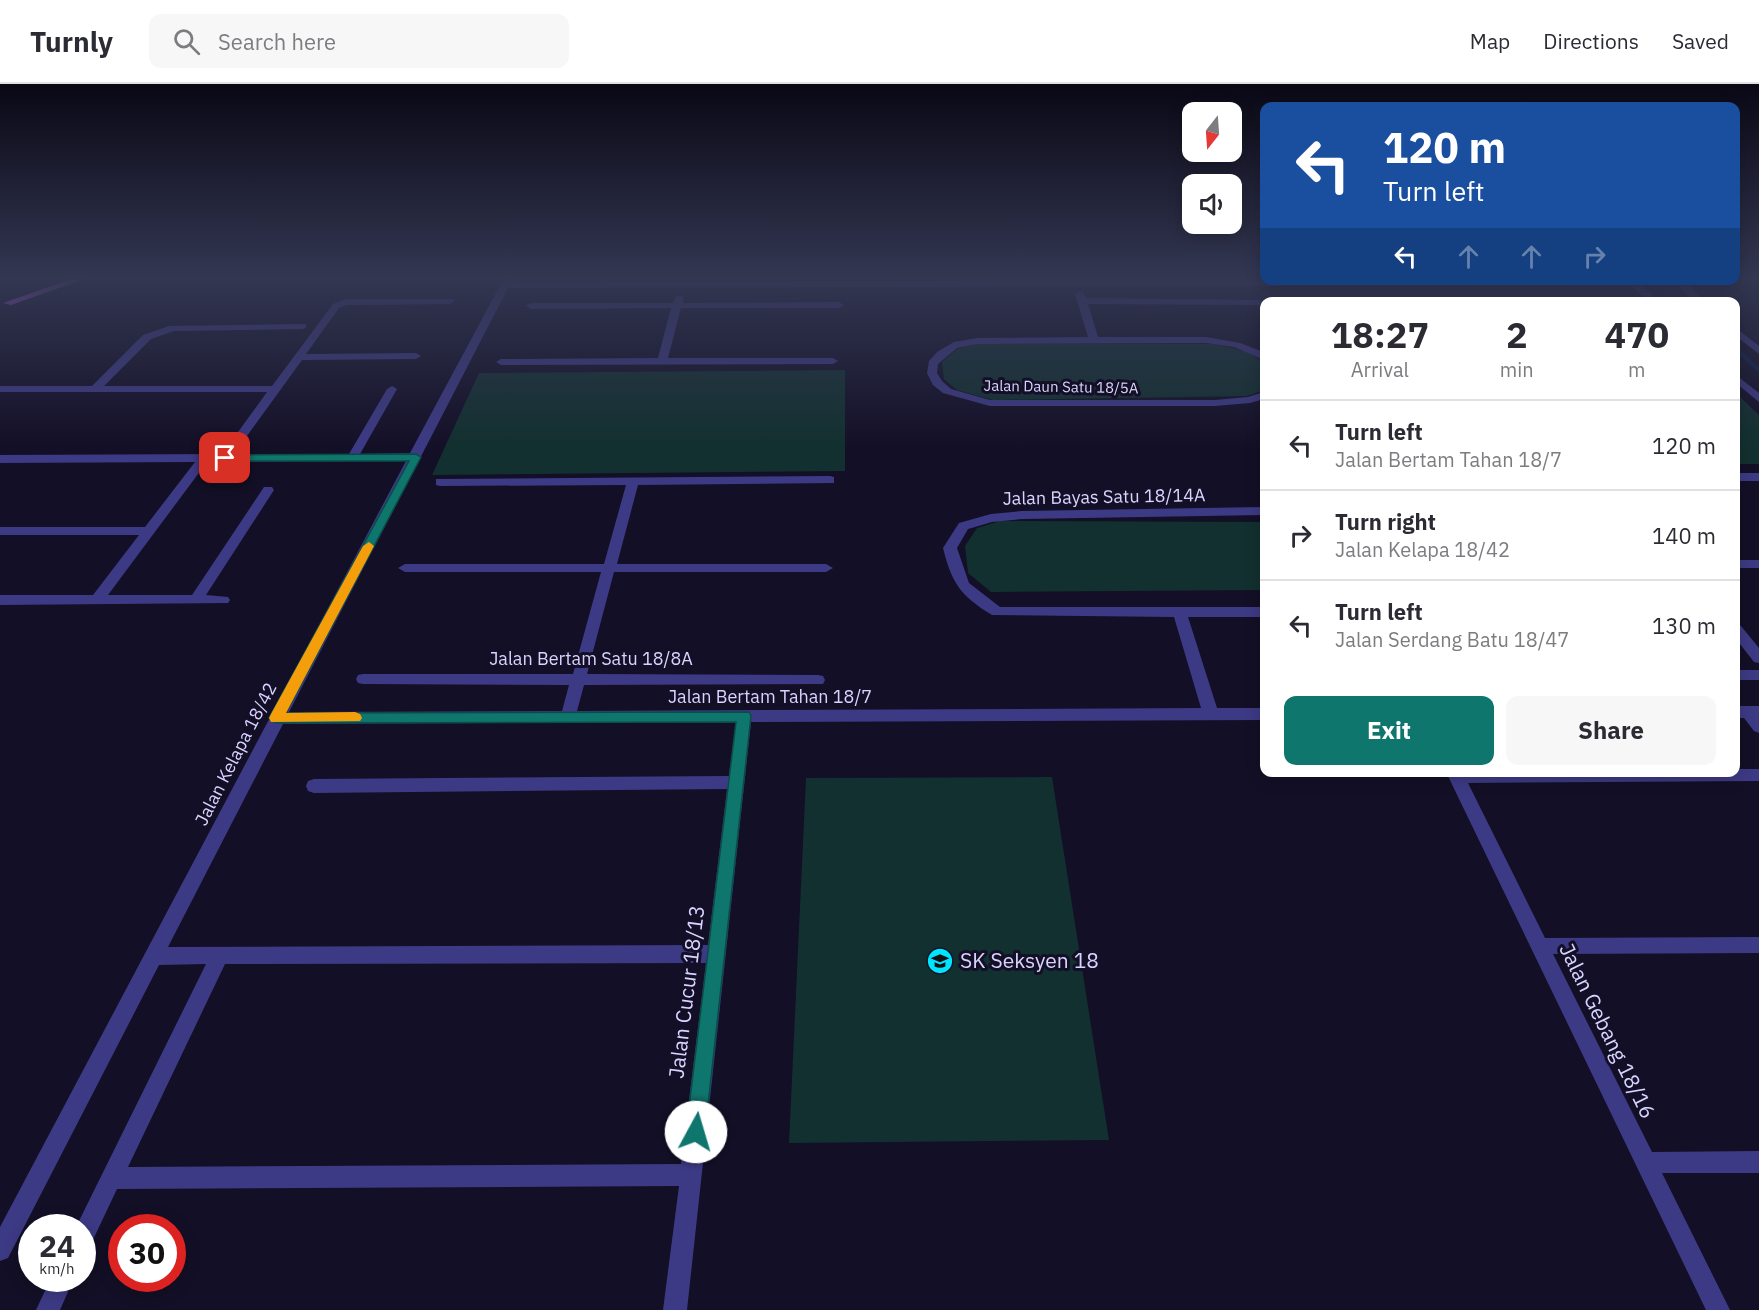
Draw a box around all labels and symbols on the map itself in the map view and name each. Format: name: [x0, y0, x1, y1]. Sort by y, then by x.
north arrow: [1182, 102, 1242, 162]
street label: Jalan Daun Satu 18/5A: [983, 376, 1139, 397]
pin: [199, 432, 250, 483]
street label: Jalan Bayas Satu 18/14A: [1002, 483, 1206, 510]
street label: Jalan Bertam Satu 18/8A: [489, 647, 693, 670]
street label: Jalan Kelapa 18/42: [190, 678, 282, 829]
street label: Jalan Bertam Tahan 18/7: [668, 685, 872, 708]
street label: Jalan Cucur 18/13: [661, 904, 711, 1080]
street label: Jalan Gebang 18/16: [1553, 938, 1662, 1123]
school or university icon: SK Seksyen 18: [925, 946, 955, 976]
place label: SK Seksyen 18: [960, 946, 1099, 974]
position arrow: [664, 1100, 728, 1164]
speed limit sign: 30: [108, 1214, 186, 1292]

